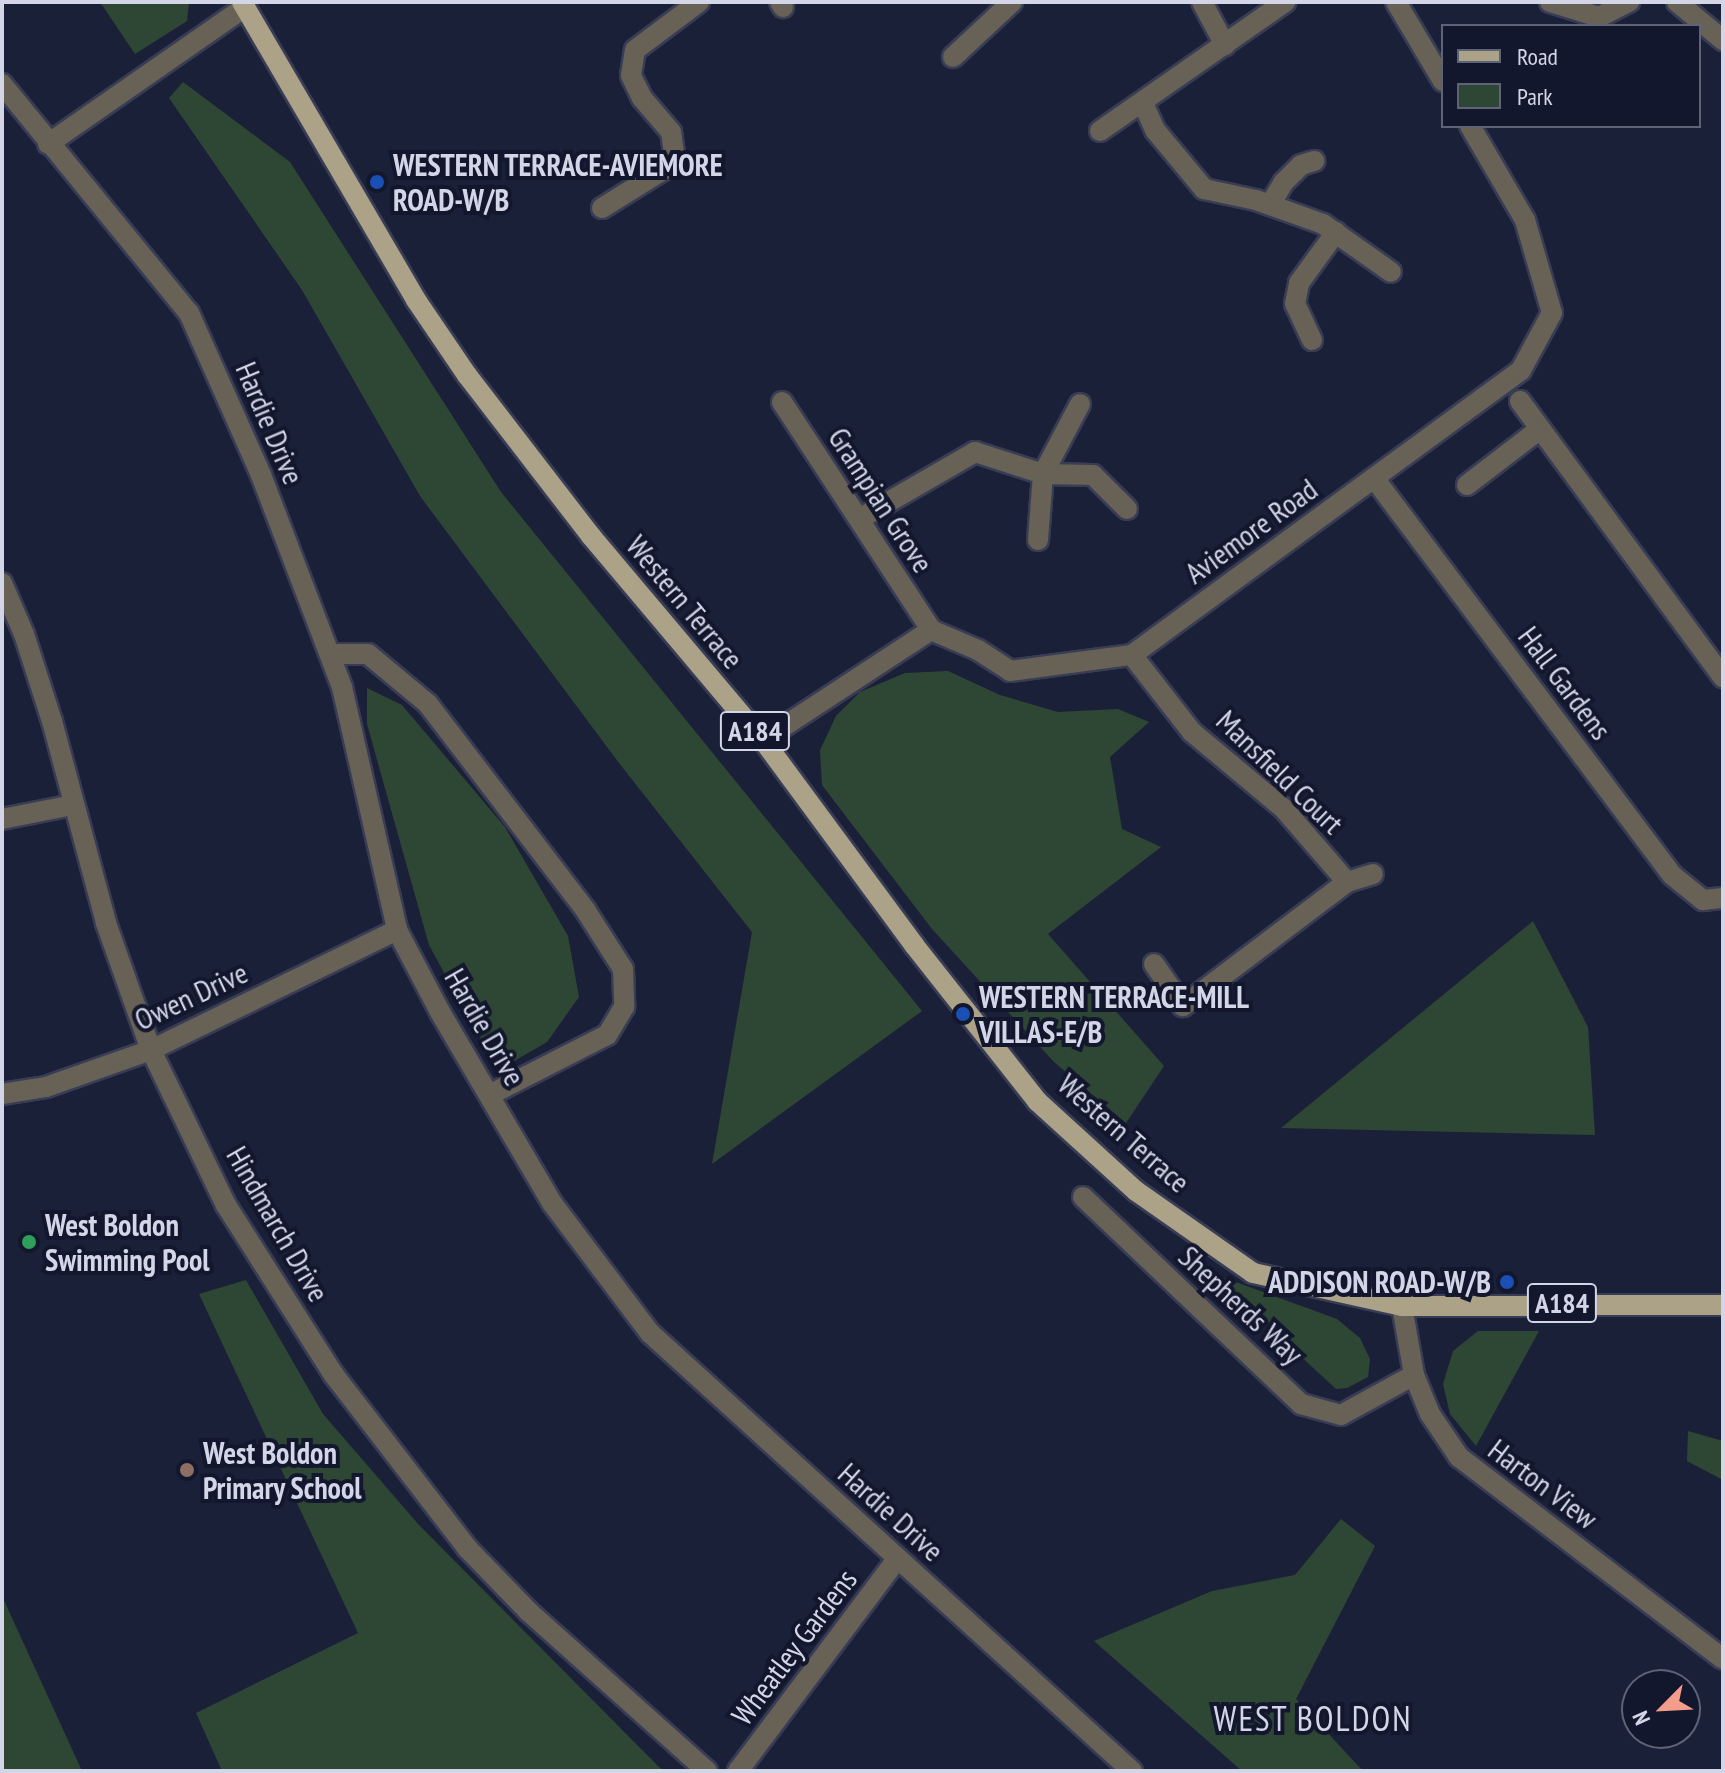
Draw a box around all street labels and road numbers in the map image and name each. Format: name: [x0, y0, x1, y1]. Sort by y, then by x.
street label: Hardie Drive: [228, 357, 312, 489]
street label: Grampian Grove: [821, 421, 941, 579]
street label: Aviemore Road: [1178, 471, 1324, 591]
street label: Western Terrace: [619, 528, 751, 676]
street label: Hall Gardens: [1511, 619, 1619, 747]
street label: Mansfield Court: [1209, 703, 1351, 841]
road number: A184: [719, 707, 791, 755]
street label: Owen Drive: [129, 954, 253, 1038]
street label: Hardie Drive: [437, 962, 533, 1092]
street label: Western Terrace: [1051, 1066, 1197, 1200]
street label: Hindmarch Drive: [219, 1140, 337, 1308]
street label: Shepherds Way: [1171, 1238, 1311, 1372]
road number: A184: [1526, 1279, 1598, 1327]
street label: Harton View: [1481, 1431, 1605, 1537]
street label: Hardie Drive: [831, 1455, 951, 1569]
street label: Wheatley Gardens: [724, 1562, 864, 1732]

